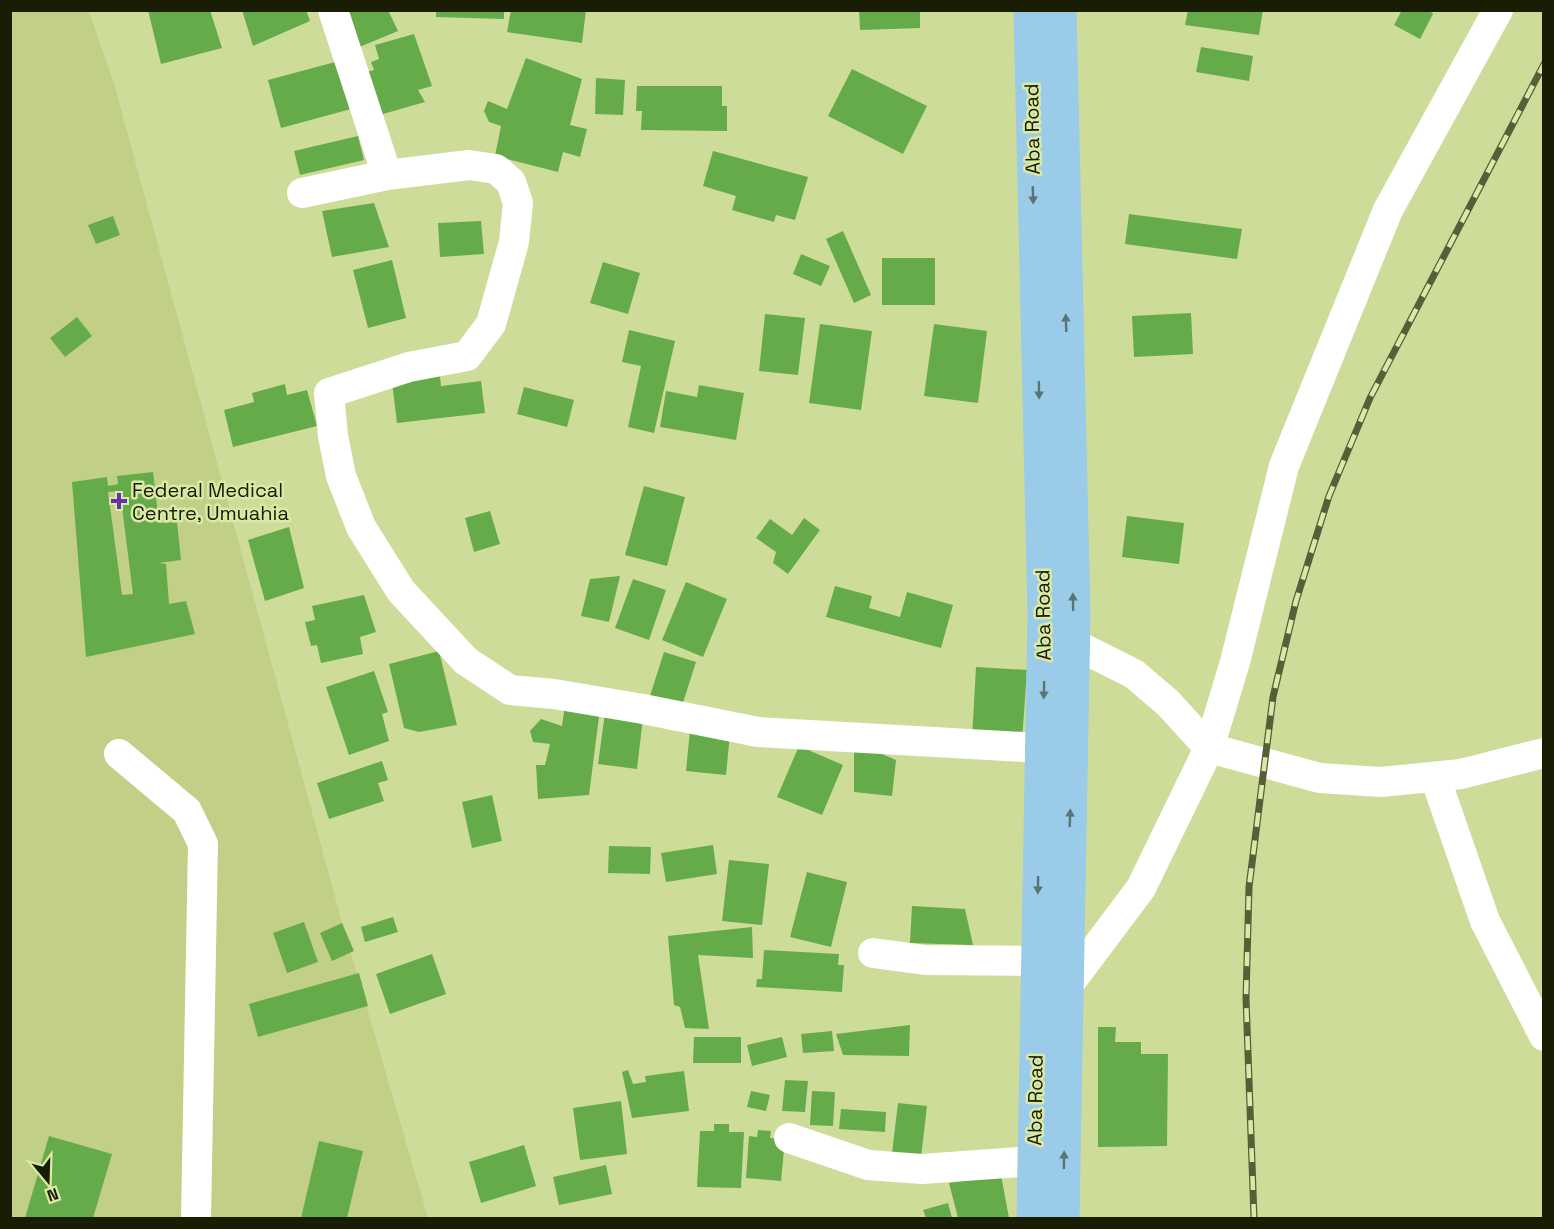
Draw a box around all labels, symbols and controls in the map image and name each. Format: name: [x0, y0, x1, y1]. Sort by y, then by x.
street label: Aba Road: [1018, 83, 1046, 175]
one-way arrow: [1029, 185, 1038, 204]
one-way arrow: [1062, 314, 1071, 333]
one-way arrow: [1034, 380, 1043, 399]
place label: Federal Medical Centre, Umuahia: [132, 477, 289, 526]
marker: Federal Medical Centre, Umuahia: [110, 492, 128, 510]
street label: Aba Road: [1029, 569, 1057, 661]
one-way arrow: [1069, 593, 1078, 612]
one-way arrow: [1039, 680, 1049, 699]
one-way arrow: [1065, 809, 1074, 828]
one-way arrow: [1033, 875, 1043, 894]
street label: Aba Road: [1021, 1054, 1049, 1146]
north arrow: [18, 1151, 78, 1211]
one-way arrow: [1059, 1151, 1068, 1170]
text: N: [44, 1183, 61, 1206]

